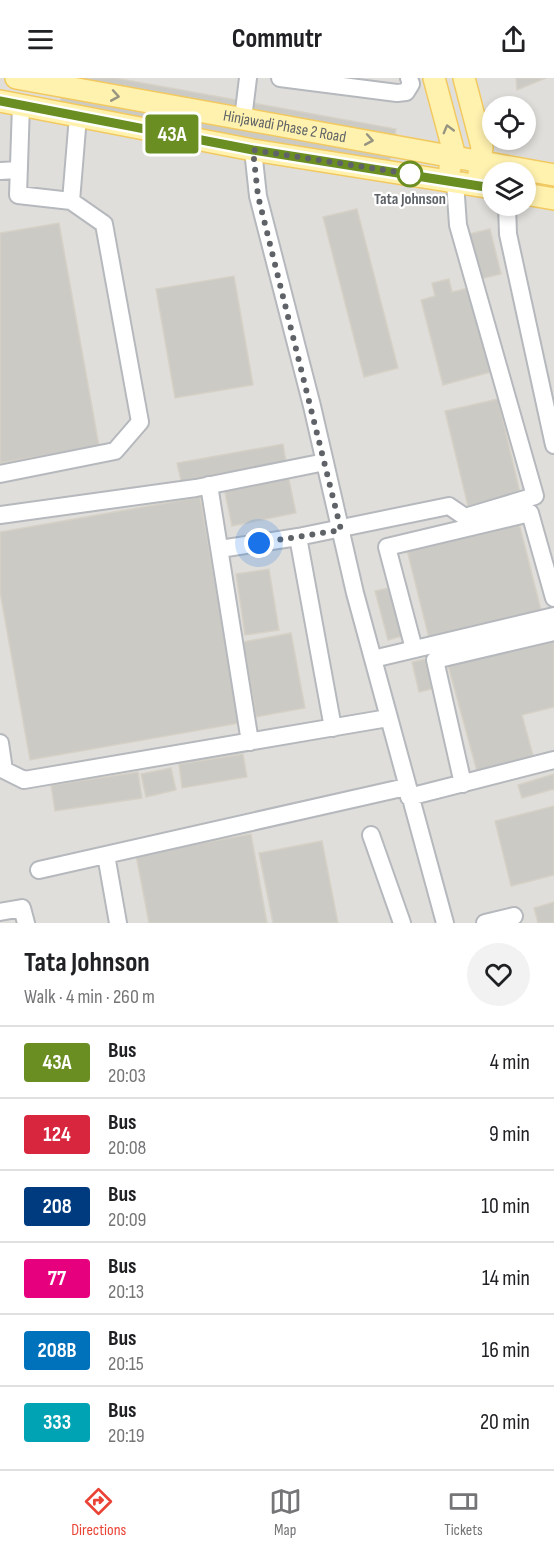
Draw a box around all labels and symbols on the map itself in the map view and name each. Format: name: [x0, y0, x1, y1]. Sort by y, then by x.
one-way arrow: [111, 90, 120, 102]
street label: Hinjawadi Phase 2 Road: [222, 106, 348, 147]
line badge: 43A: [138, 114, 207, 154]
one-way arrow: [443, 124, 455, 135]
one-way arrow: [365, 134, 374, 146]
marker: Tata Johnson: [397, 161, 423, 187]
place label: Tata Johnson: [374, 190, 446, 209]
your location: [244, 528, 274, 558]

